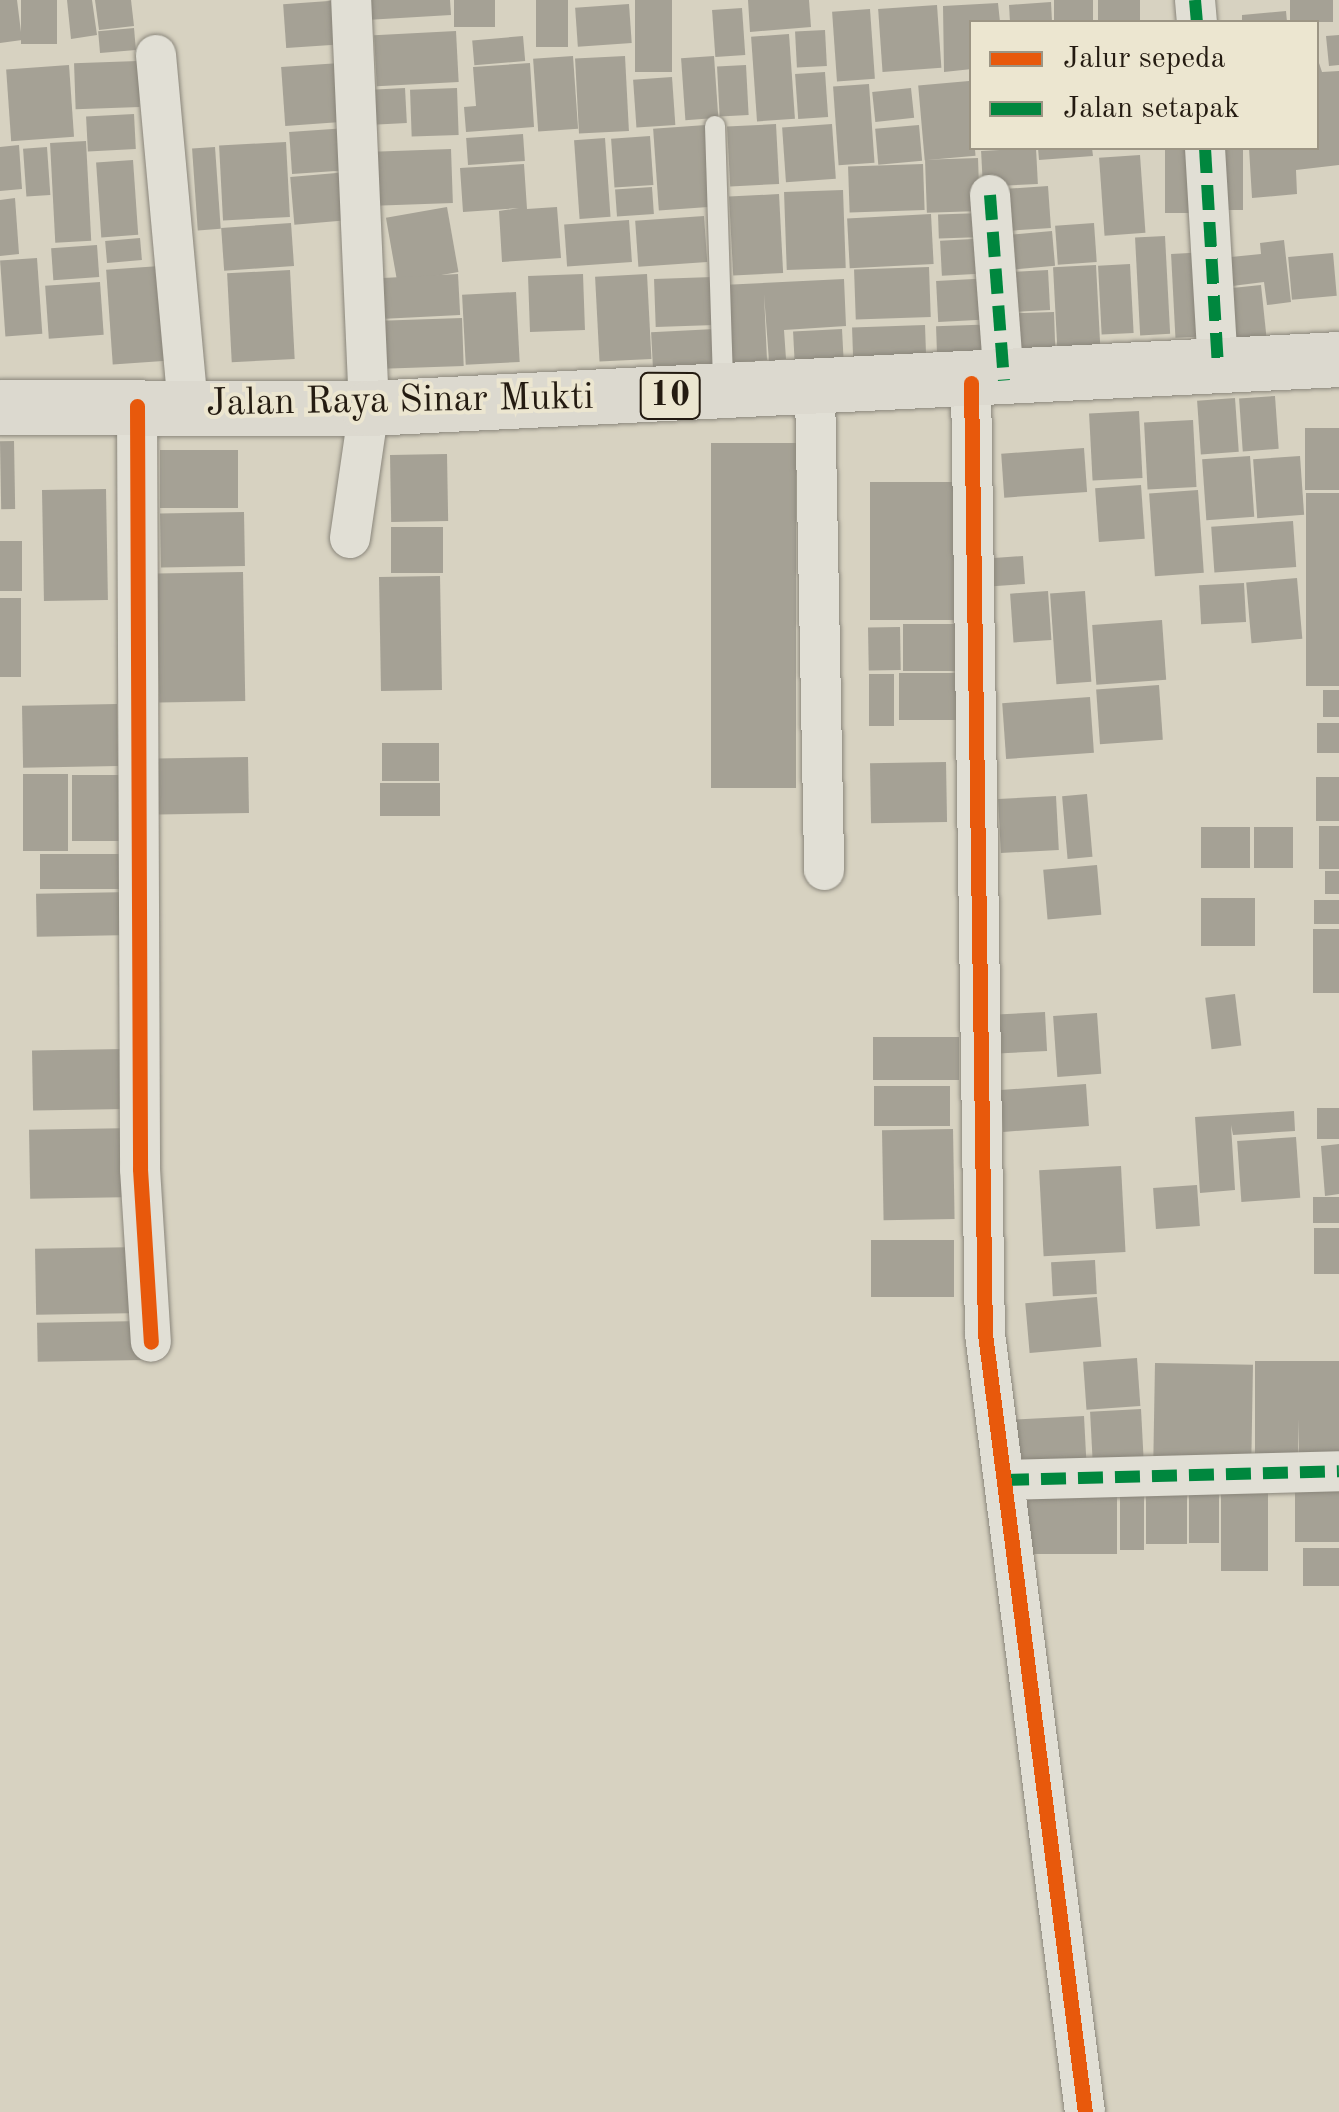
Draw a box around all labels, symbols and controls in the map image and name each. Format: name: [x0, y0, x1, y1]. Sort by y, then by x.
legend: [969, 20, 1319, 150]
text: Jalur sepeda: [1063, 44, 1225, 74]
text: Jalan setapak: [1063, 94, 1240, 124]
road number: 10: [638, 366, 702, 426]
street label: Jalan Raya Sinar Mukti: [206, 376, 594, 428]

